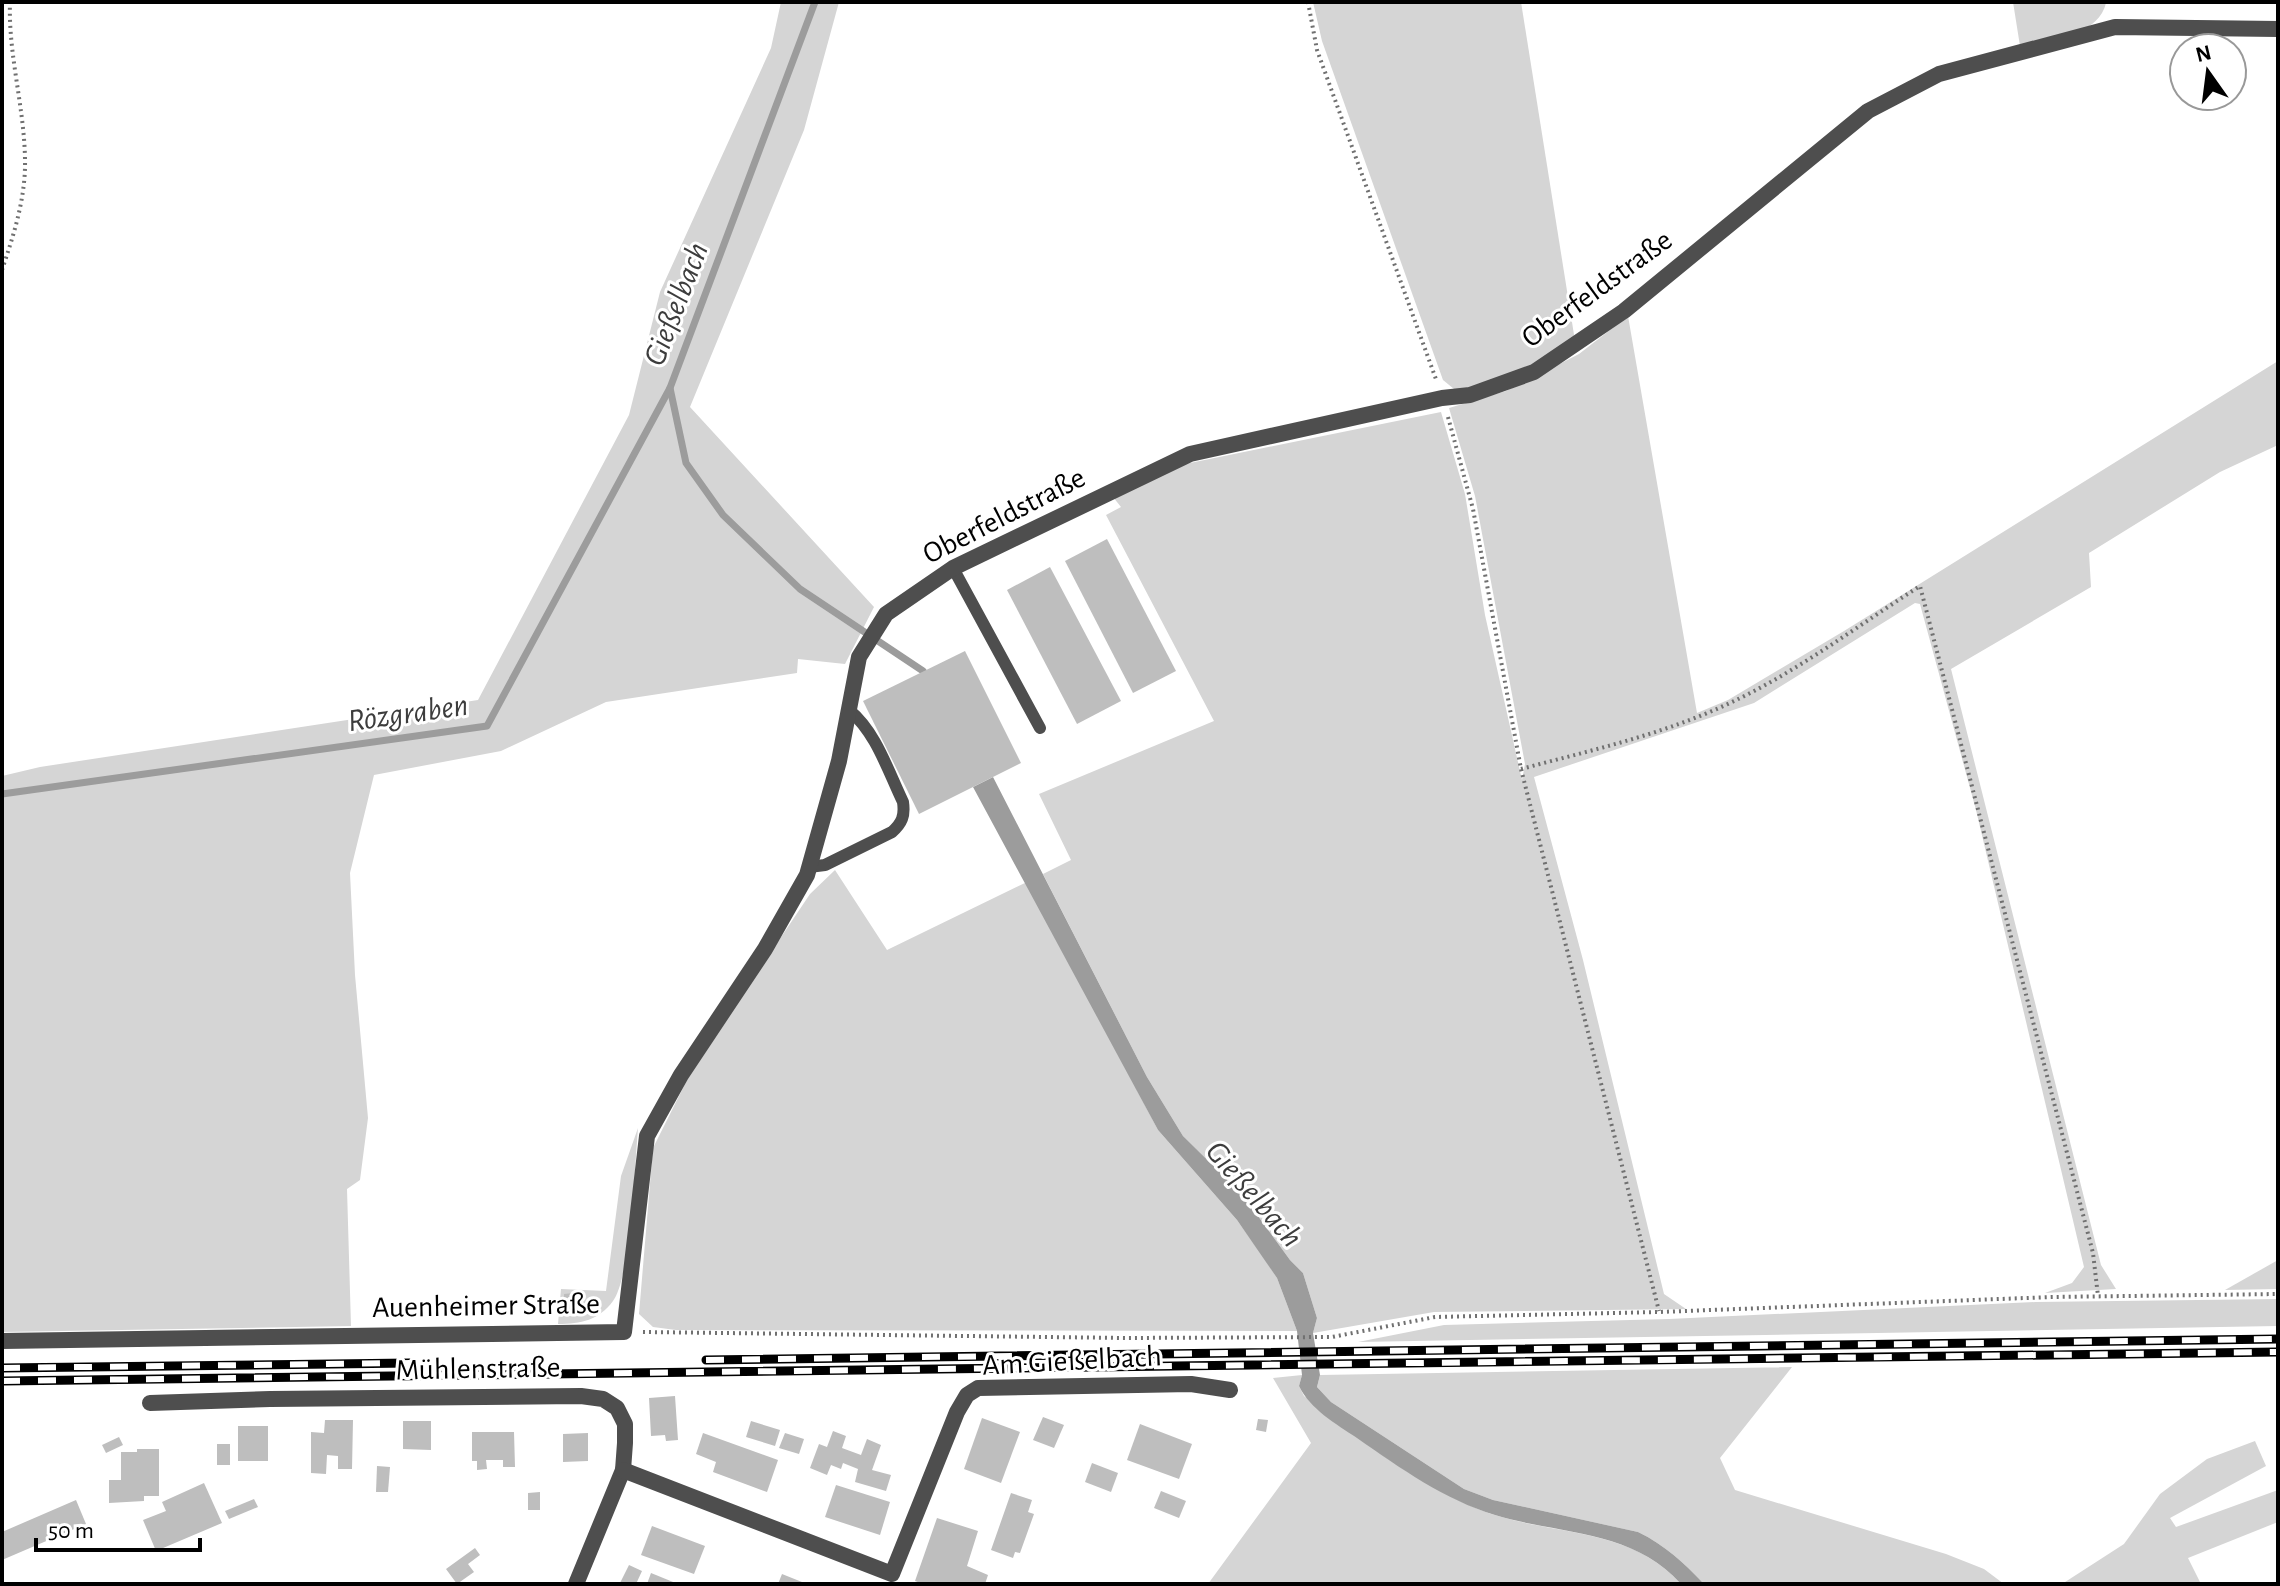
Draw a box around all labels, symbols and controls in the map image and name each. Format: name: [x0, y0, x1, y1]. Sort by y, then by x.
north arrow: [2168, 32, 2248, 112]
text: N: [2193, 41, 2213, 66]
street label: Oberfeldstraße: [1516, 225, 1678, 353]
water label: Gießelbach: [638, 238, 714, 370]
street label: Oberfeldstraße: [918, 462, 1090, 570]
water label: Rözgraben: [346, 689, 470, 737]
water label: Gießelbach: [1200, 1135, 1308, 1253]
street label: Auenheimer Straße: [372, 1289, 600, 1323]
street label: Am Gießelbach: [982, 1341, 1162, 1381]
street label: Mühlenstraße: [395, 1353, 561, 1385]
scale bar: [36, 1502, 200, 1552]
text: 50 m: [48, 1519, 94, 1543]

